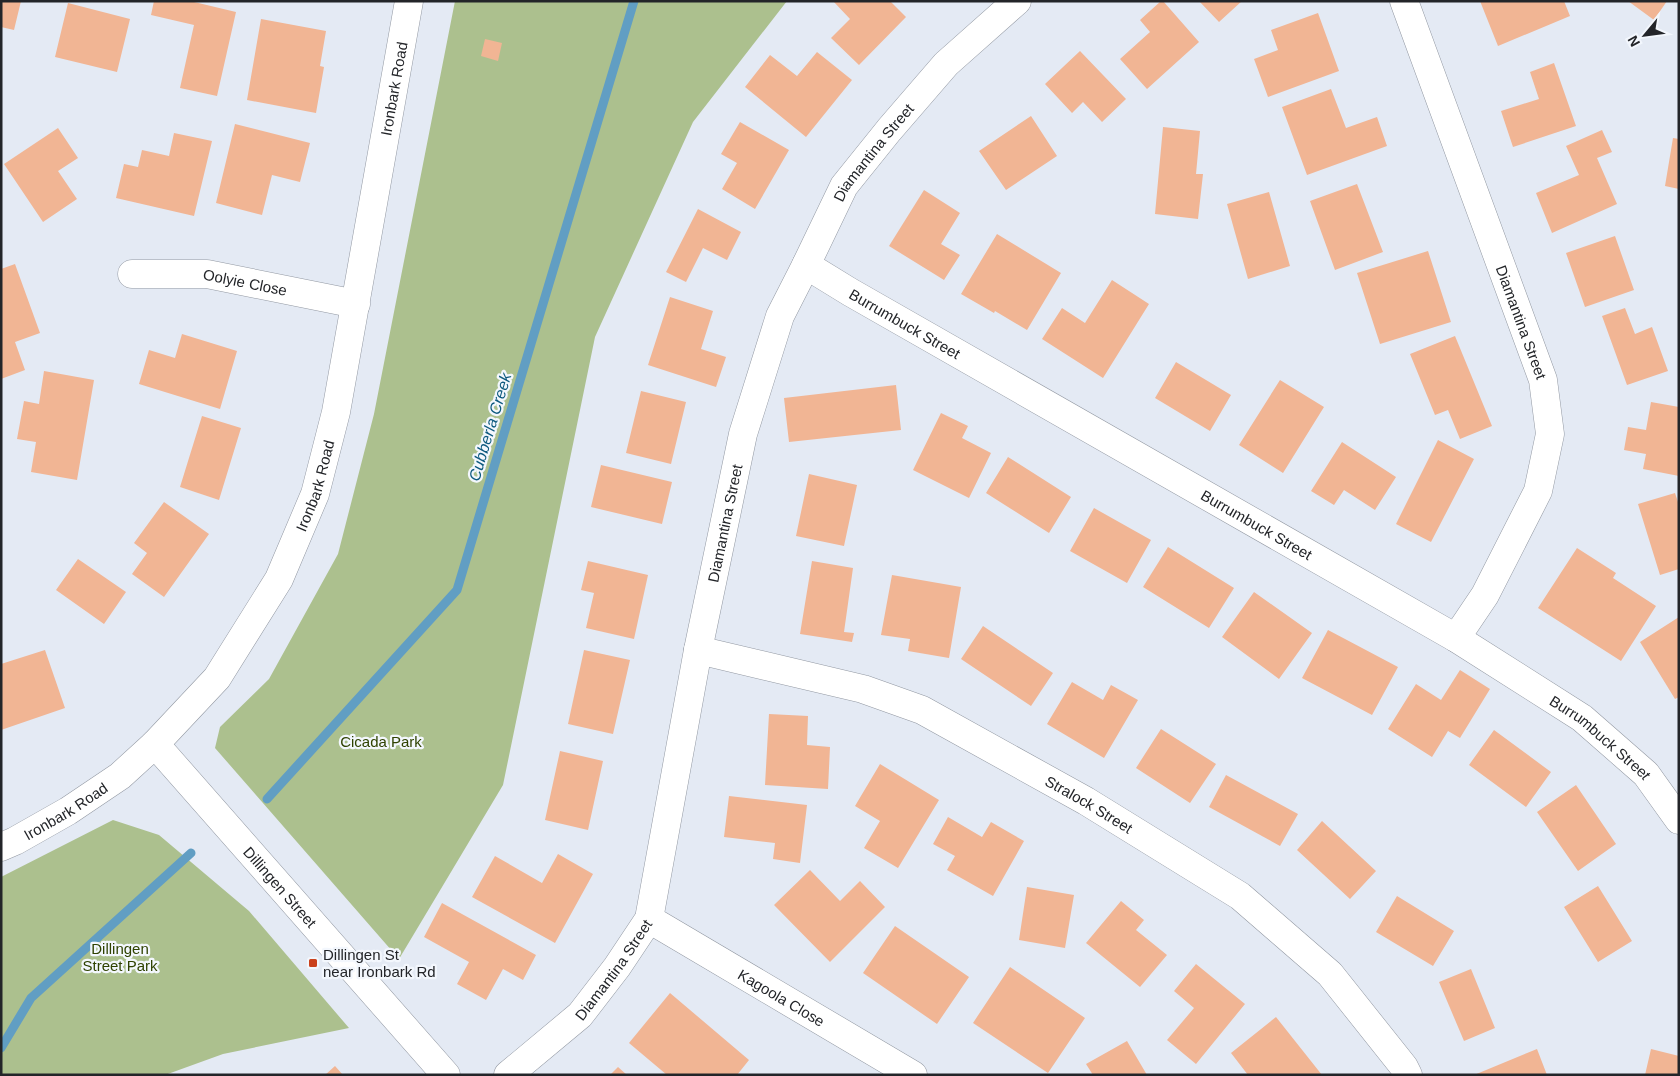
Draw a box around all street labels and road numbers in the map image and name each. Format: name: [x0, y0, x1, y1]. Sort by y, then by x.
street label: Ironbark Road: [377, 40, 410, 137]
street label: Diamantina Street: [830, 99, 917, 204]
street label: Diamantina Street: [1493, 263, 1551, 382]
street label: Oolyie Close: [202, 265, 289, 298]
street label: Burrumbuck Street: [846, 285, 964, 362]
street label: Ironbark Road: [292, 438, 337, 534]
street label: Diamantina Street: [704, 462, 745, 584]
street label: Burrumbuck Street: [1198, 486, 1316, 563]
street label: Burrumbuck Street: [1547, 691, 1656, 783]
street label: Stralock Street: [1043, 772, 1137, 837]
street label: Ironbark Road: [21, 779, 110, 843]
street label: Dillingen Street: [240, 843, 321, 931]
street label: Diamantina Street: [571, 915, 655, 1023]
street label: Kagoola Close: [735, 965, 828, 1029]

